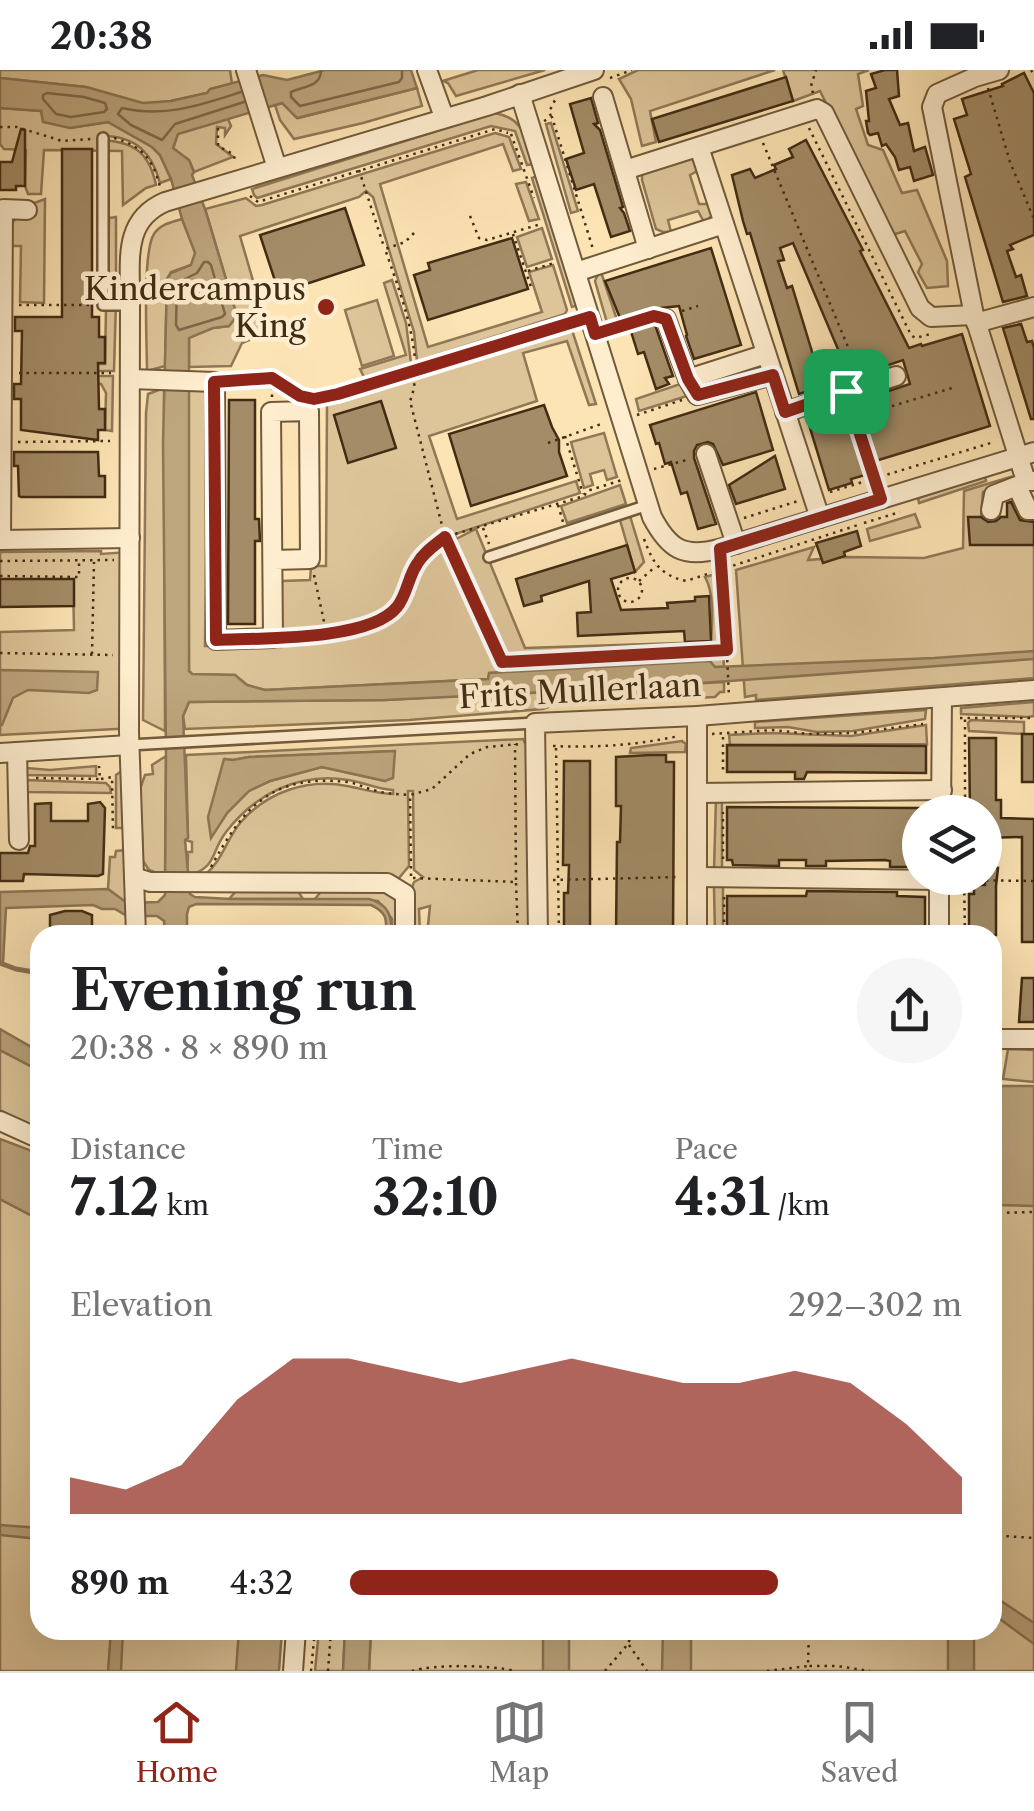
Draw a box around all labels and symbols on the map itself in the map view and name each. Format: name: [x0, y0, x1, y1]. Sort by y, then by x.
place label: Kindercampus King: [84, 269, 307, 345]
marker: Kindercampus King: [315, 296, 337, 318]
pin: [804, 349, 889, 434]
street label: Frits Mullerlaan: [458, 665, 702, 716]

